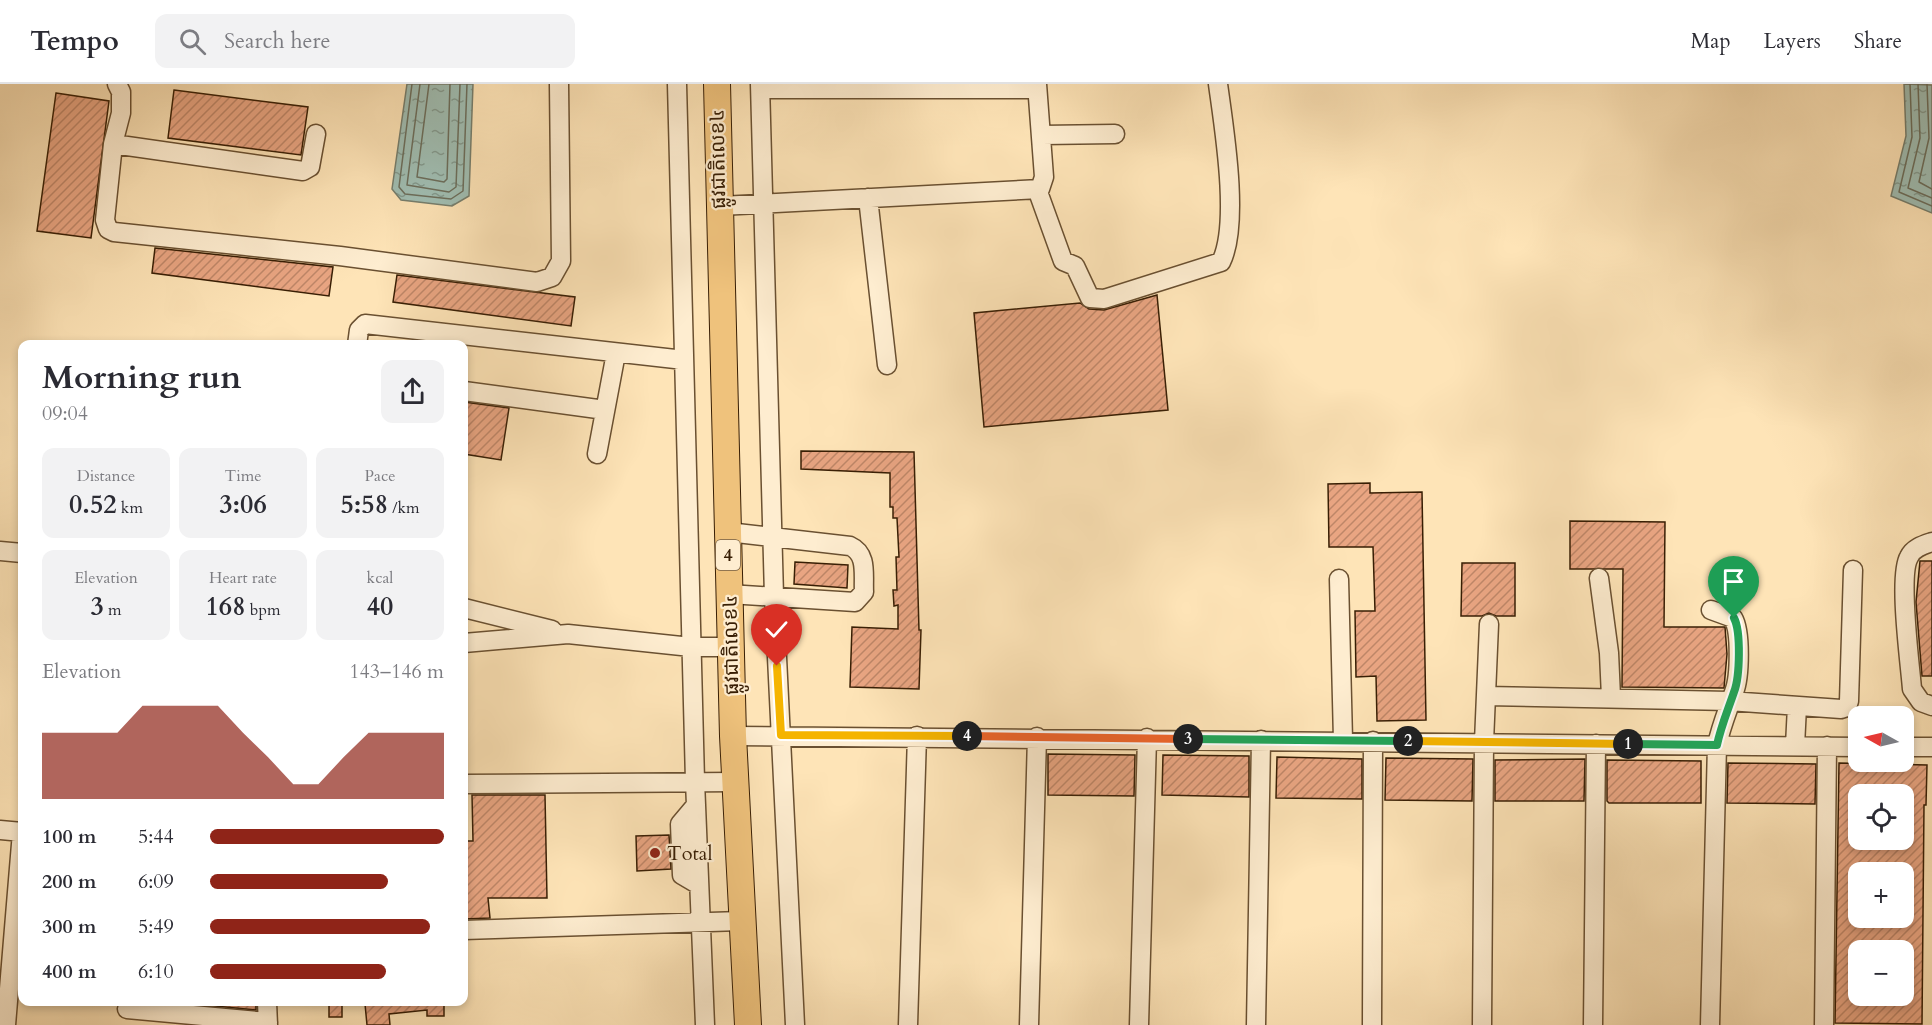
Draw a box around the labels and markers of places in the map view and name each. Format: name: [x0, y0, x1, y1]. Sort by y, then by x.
pin: [1708, 556, 1759, 618]
pin: [751, 604, 802, 666]
pin: 4: [952, 721, 982, 751]
pin: 3: [1173, 724, 1203, 754]
pin: 2: [1393, 726, 1423, 756]
pin: 1: [1613, 729, 1643, 759]
place label: Total: [667, 840, 713, 867]
marker: Total: [648, 846, 662, 860]

